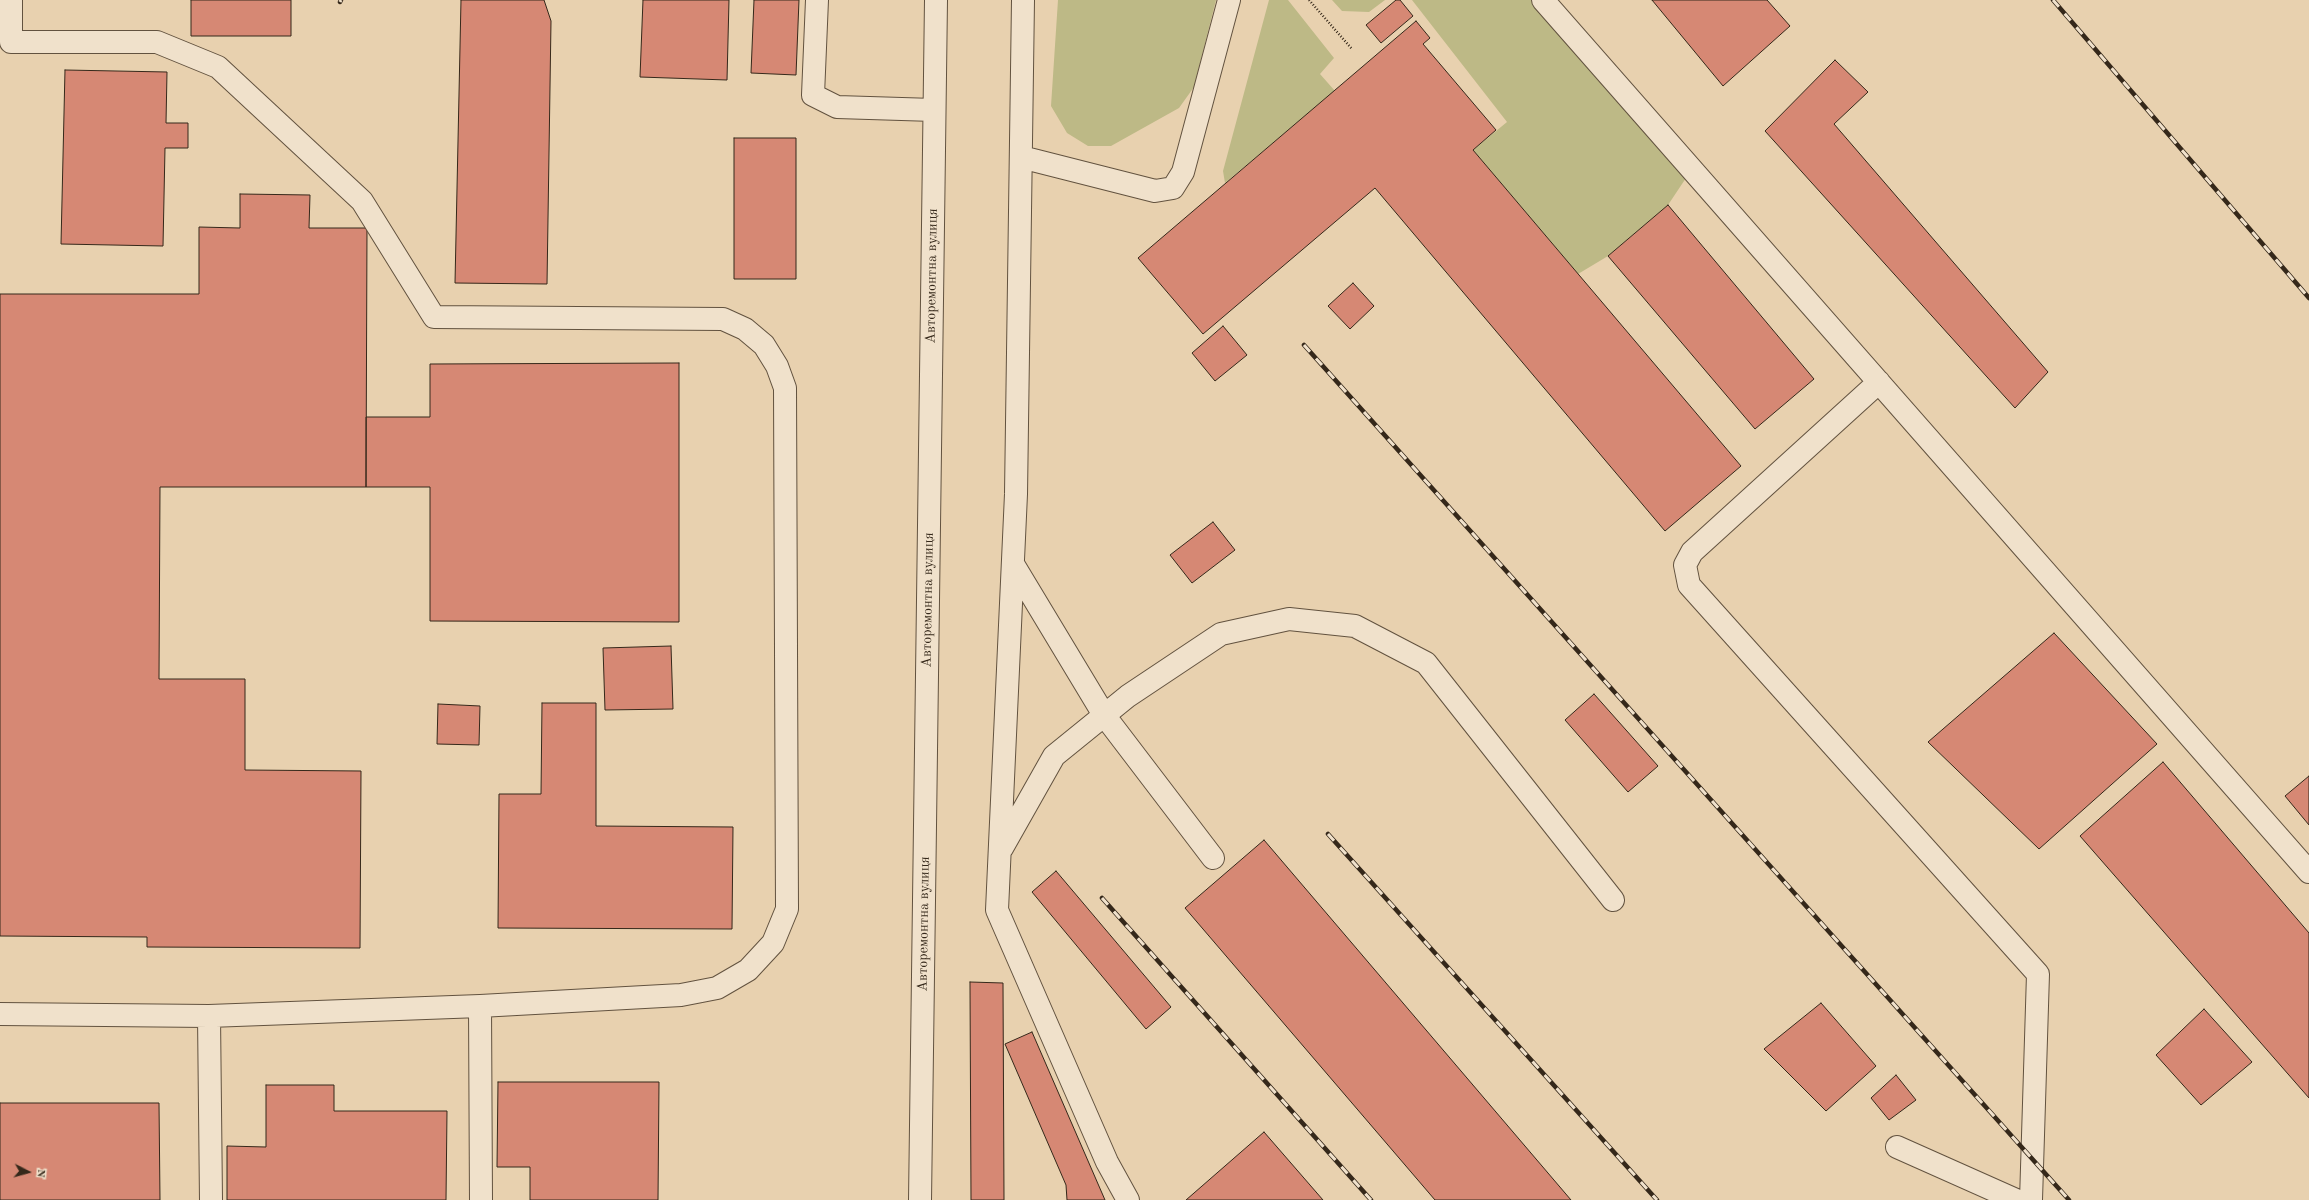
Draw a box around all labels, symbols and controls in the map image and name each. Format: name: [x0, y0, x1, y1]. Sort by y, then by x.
street label: Авторемонтна вулиця: [922, 208, 942, 344]
street label: Авторемонтна вулиця: [918, 532, 938, 668]
street label: Авторемонтна вулиця: [914, 856, 934, 992]
north arrow: [8, 1152, 48, 1192]
text: N: [35, 1169, 46, 1178]

